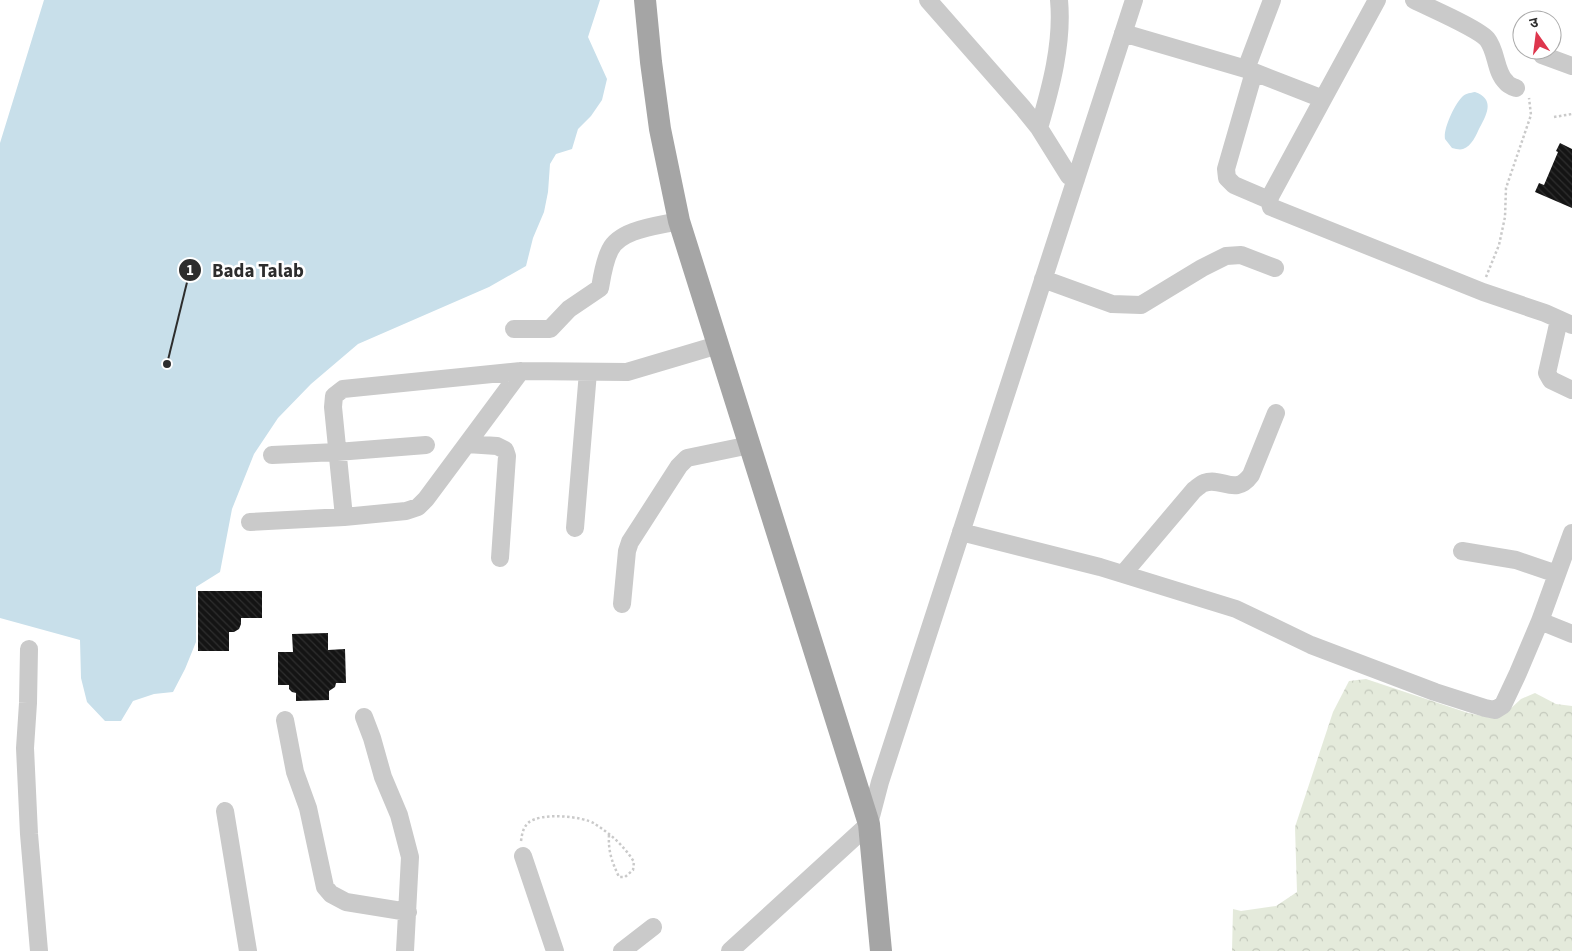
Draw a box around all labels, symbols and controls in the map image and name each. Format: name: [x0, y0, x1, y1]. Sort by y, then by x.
north arrow: [1512, 10, 1562, 60]
text: उ: [1528, 12, 1541, 34]
callout: Bada Talab: [177, 253, 314, 287]
text: Bada Talab: [212, 258, 304, 285]
text: 1: [186, 260, 194, 281]

